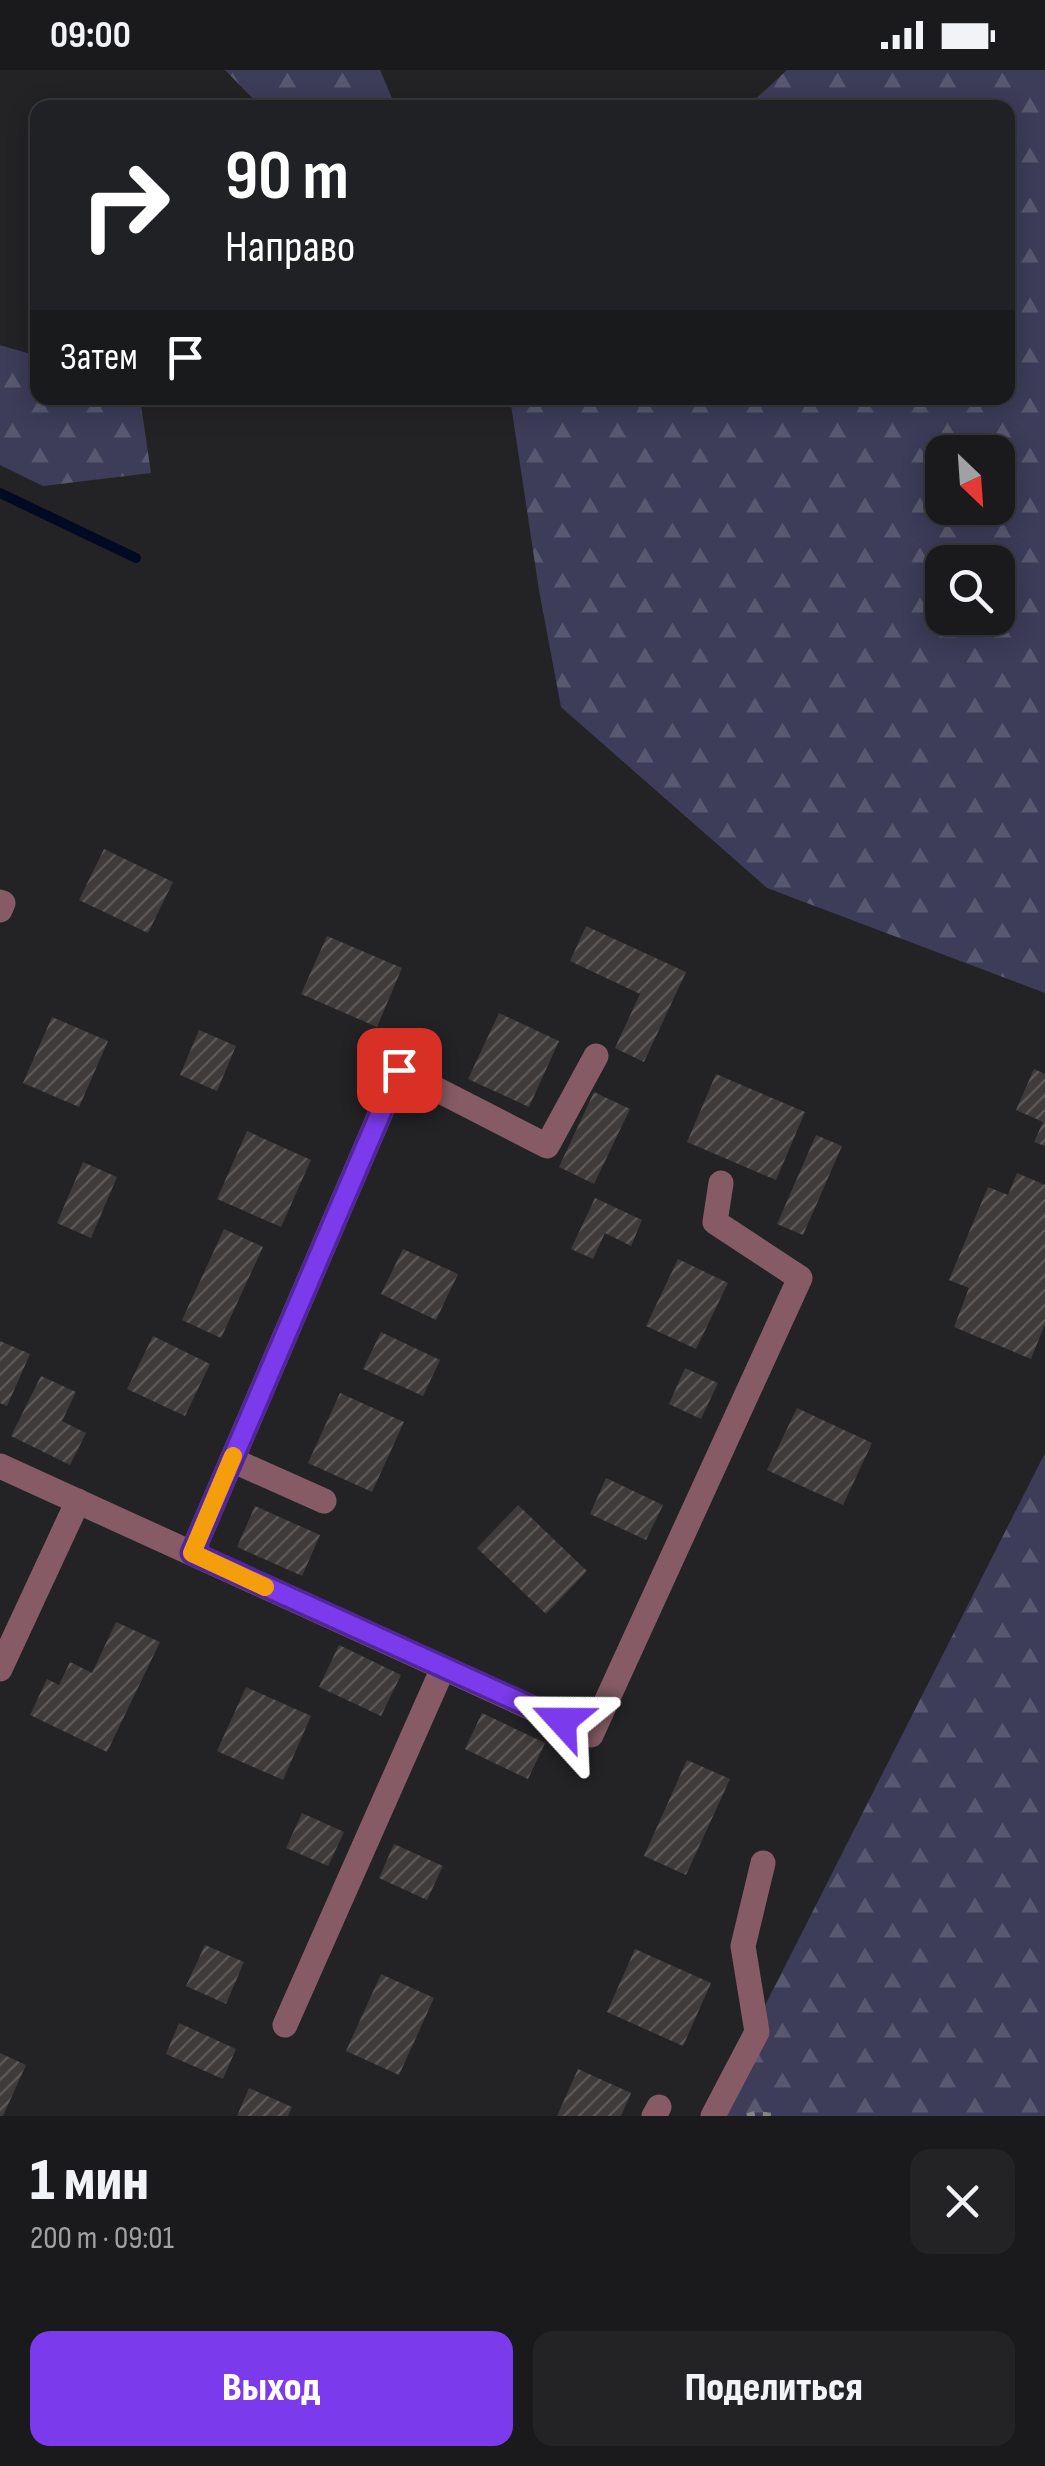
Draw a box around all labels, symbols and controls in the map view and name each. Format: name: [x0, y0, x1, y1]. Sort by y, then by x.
text: 09:00: [50, 13, 131, 58]
text: 90 m: [225, 135, 349, 219]
icon: right: [60, 140, 190, 270]
text: Направо: [225, 220, 355, 275]
icon: arrive: [158, 330, 213, 385]
text: Затем: [60, 335, 138, 380]
north arrow: [925, 435, 1015, 525]
map controls: [925, 435, 1015, 635]
button: search: [925, 545, 1015, 635]
pin: [357, 1028, 442, 1113]
icon: arrive: [372, 1043, 427, 1098]
position arrow: [510, 1669, 614, 1773]
text: 1 мин: [30, 2145, 149, 2217]
button: close: [910, 2149, 1015, 2254]
text: 200 m · 09:01: [30, 2219, 174, 2258]
button: Выход: [30, 2331, 513, 2446]
button: Поделиться: [533, 2331, 1015, 2446]

